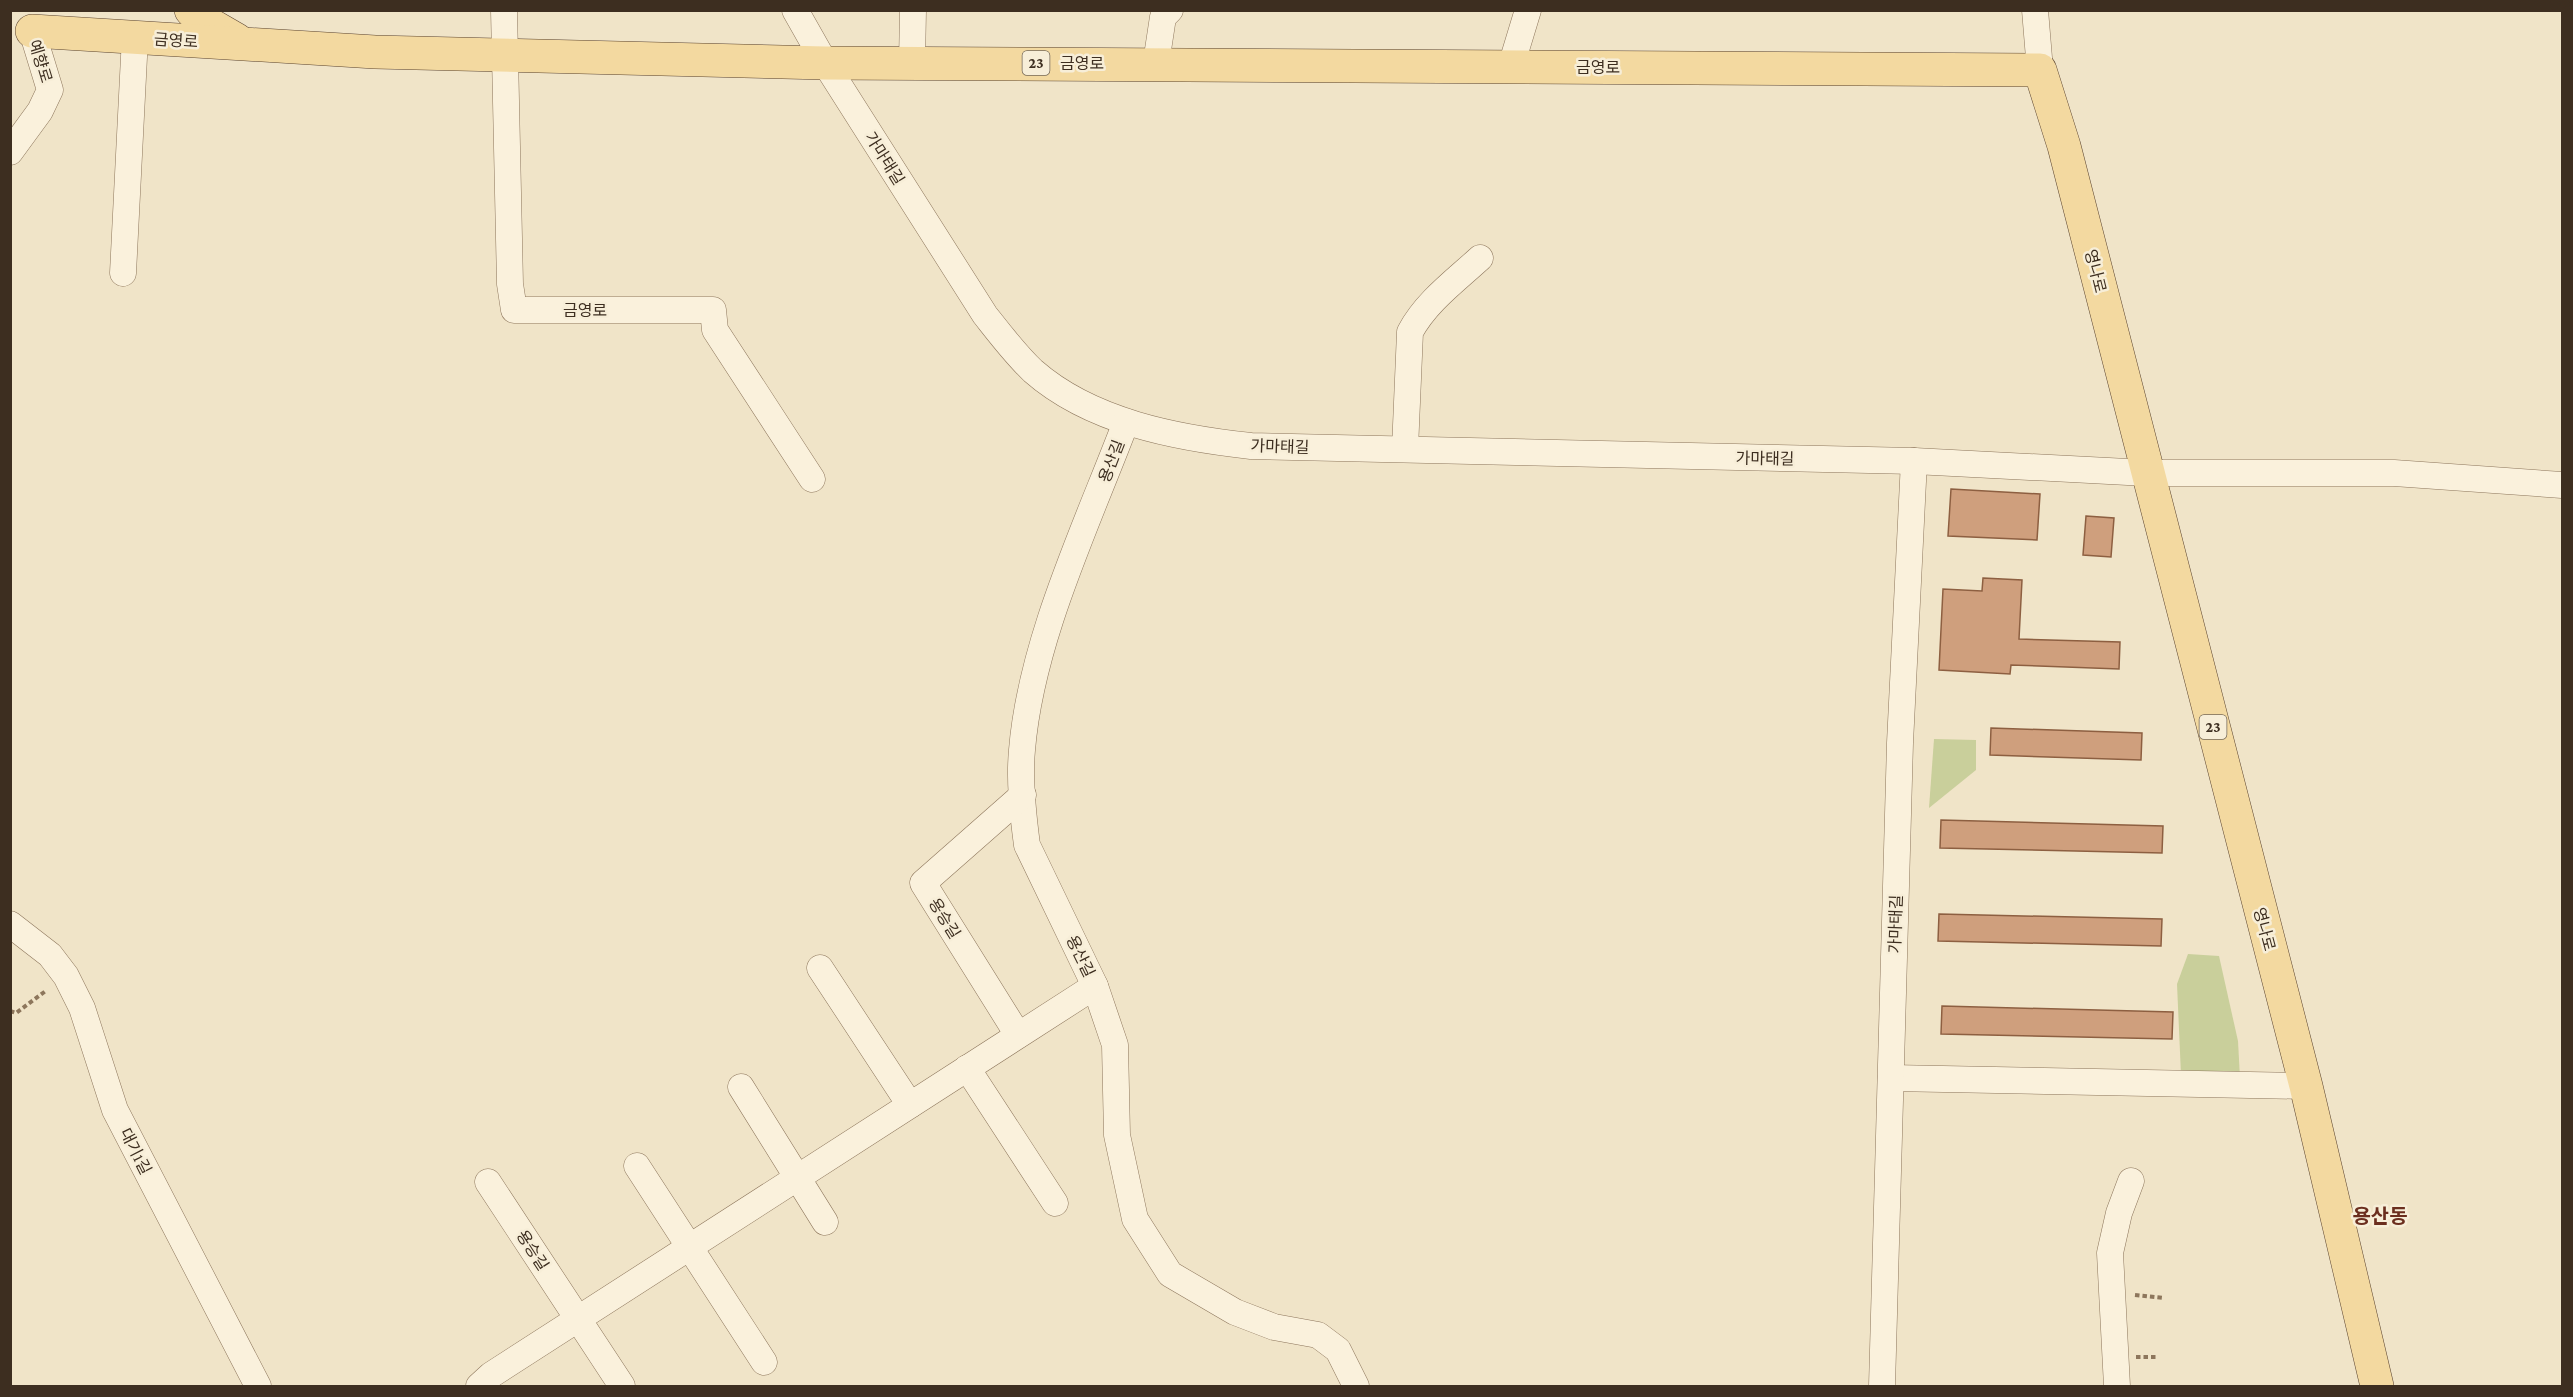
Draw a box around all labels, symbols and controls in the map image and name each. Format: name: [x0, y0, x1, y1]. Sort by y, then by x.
street label: 금영로: [153, 30, 199, 51]
street label: 예향로: [26, 38, 55, 85]
road number: 23: [1022, 51, 1050, 75]
street label: 금영로: [1060, 55, 1104, 72]
street label: 금영로: [1576, 59, 1620, 76]
street label: 가마태길: [862, 129, 907, 188]
street label: 영나로: [2082, 248, 2109, 295]
street label: 금영로: [563, 302, 607, 319]
street label: 가마태길: [1250, 437, 1310, 456]
street label: 용산길: [1096, 438, 1127, 485]
street label: 가마태길: [1735, 449, 1795, 468]
road number: 23: [2200, 715, 2226, 739]
street label: 가마태길: [1886, 894, 1905, 954]
street label: 용승길: [926, 895, 963, 941]
street label: 영나로: [2251, 906, 2279, 953]
street label: 용산길: [1063, 933, 1098, 980]
street label: 대기1길: [117, 1125, 154, 1177]
district label: 용산동: [2352, 1205, 2408, 1227]
street label: 용승길: [513, 1227, 552, 1273]

